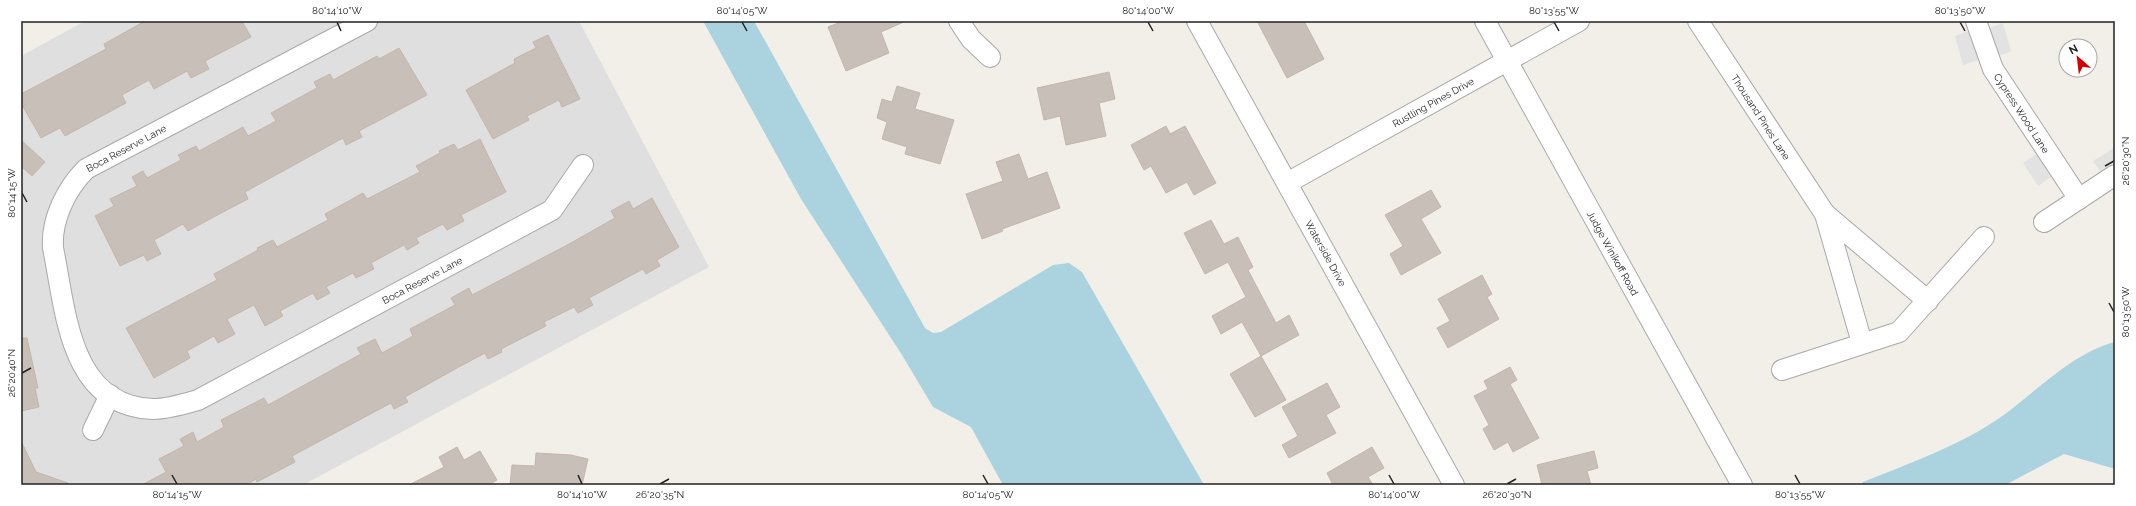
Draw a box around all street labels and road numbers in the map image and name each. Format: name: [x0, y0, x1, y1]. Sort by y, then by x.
street label: Cypress Wood Lane: [1992, 71, 2052, 155]
street label: Thousand Pines Lane: [1729, 73, 1792, 162]
street label: Rustling Pines Drive: [1391, 75, 1476, 129]
street label: Boca Reserve Lane: [84, 123, 168, 174]
street label: Judge Winikoff Road: [1585, 209, 1640, 297]
street label: Waterside Drive: [1303, 218, 1348, 288]
street label: Boca Reserve Lane: [380, 255, 464, 306]

